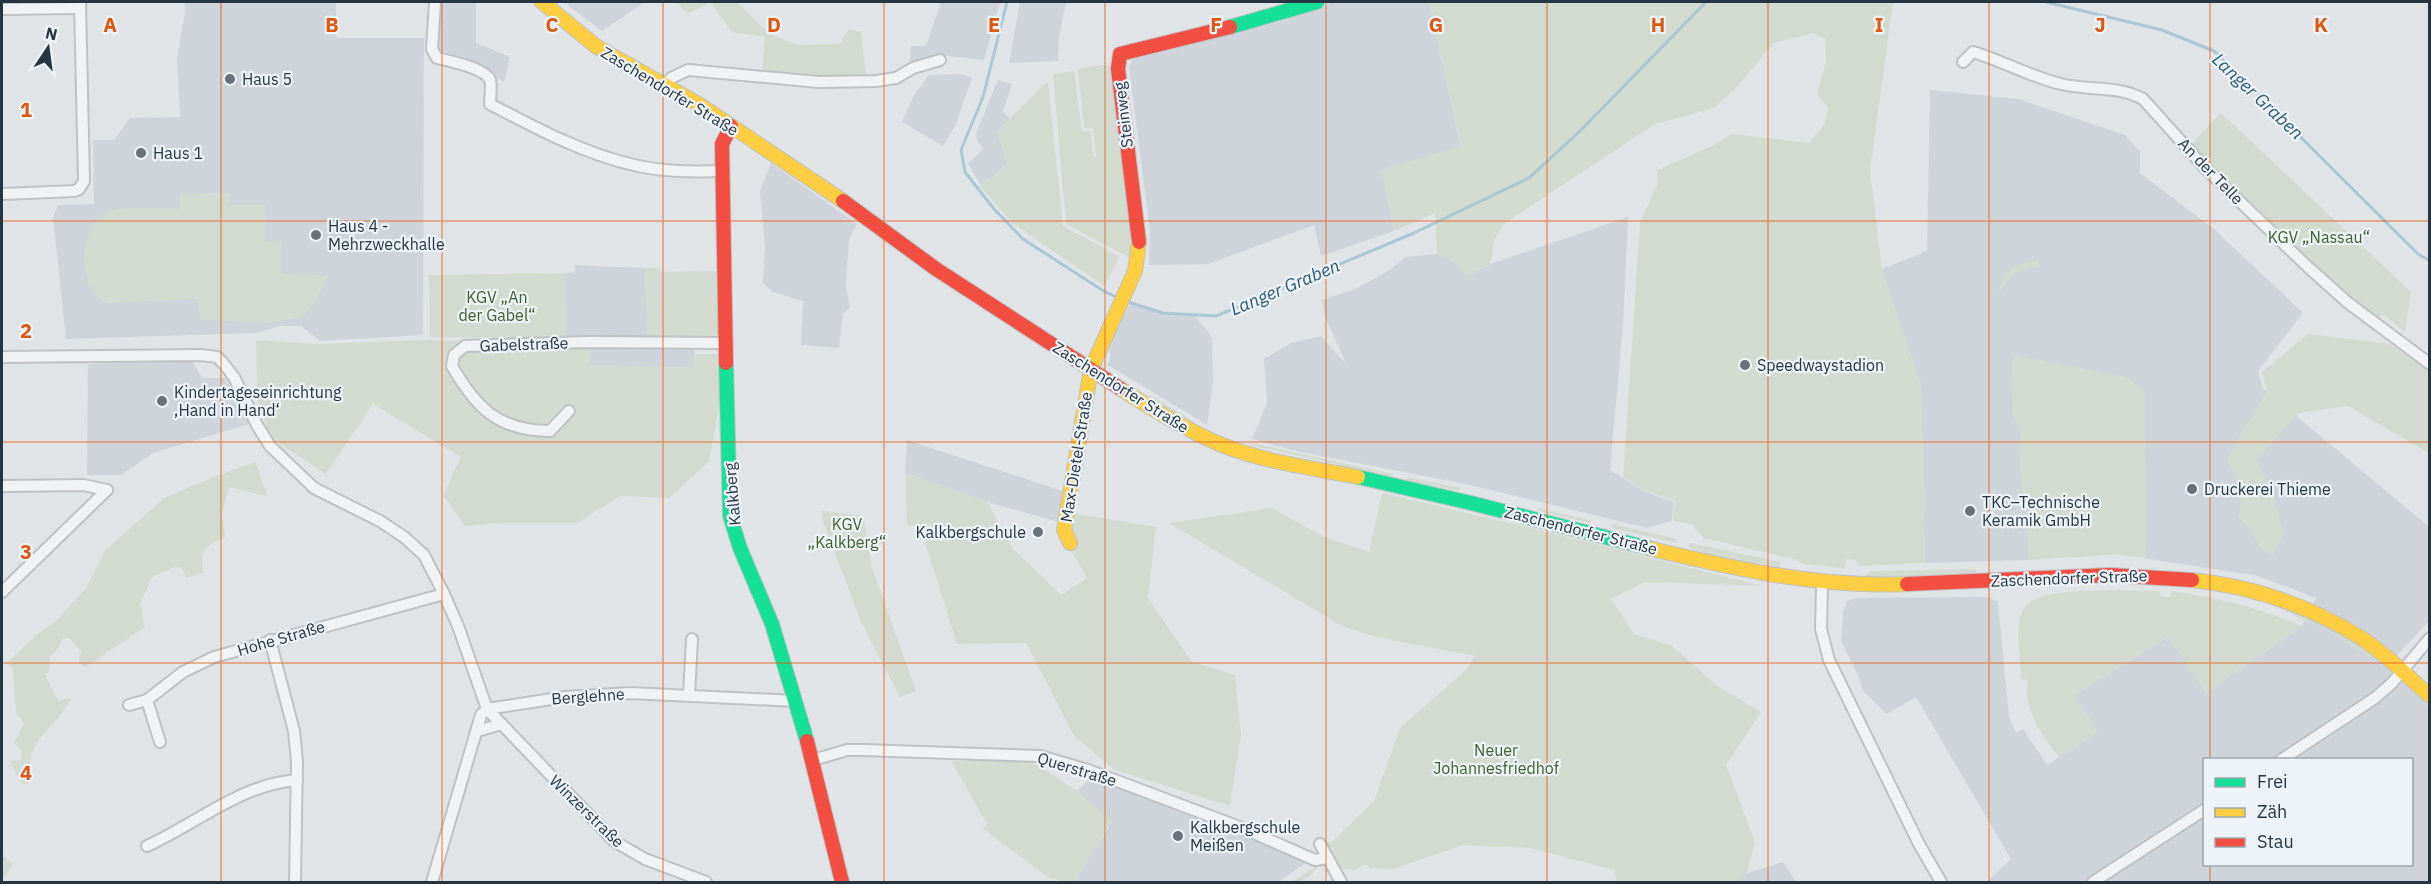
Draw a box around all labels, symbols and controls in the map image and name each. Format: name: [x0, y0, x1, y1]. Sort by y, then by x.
text: A: [103, 11, 117, 38]
text: B: [325, 11, 339, 38]
text: C: [545, 11, 559, 38]
text: D: [767, 11, 781, 38]
text: E: [988, 11, 1000, 38]
text: F: [1210, 11, 1222, 38]
text: G: [1429, 11, 1443, 38]
text: H: [1651, 11, 1665, 38]
text: I: [1875, 11, 1883, 38]
text: J: [2094, 11, 2106, 38]
text: K: [2314, 11, 2328, 38]
north arrow: [18, 18, 78, 78]
text: N: [43, 22, 59, 44]
street label: Zaschendorfer Straße: [598, 42, 742, 140]
water label: Langer Graben: [2207, 48, 2309, 144]
place label: Haus 5: [242, 69, 292, 89]
marker: Haus 5: [223, 72, 237, 86]
street label: Steinweg: [1109, 80, 1137, 149]
text: 1: [20, 96, 32, 123]
street label: An der Telle: [2174, 133, 2248, 209]
place label: Haus 1: [153, 143, 203, 163]
marker: Haus 1: [134, 146, 148, 160]
place label: Haus 4 - Mehrzweckhalle: [328, 216, 445, 254]
park label: KGV „Nassau“: [2268, 227, 2370, 247]
marker: Haus 4 - Mehrzweckhalle: [309, 228, 323, 242]
water label: Langer Graben: [1227, 254, 1343, 320]
park label: KGV „An der Gabel“: [458, 287, 536, 325]
text: 2: [20, 317, 32, 344]
street label: Gabelstraße: [479, 332, 569, 356]
street label: Zaschendorfer Straße: [1049, 337, 1193, 437]
place label: Speedwaystadion: [1757, 355, 1884, 375]
marker: Speedwaystadion: [1738, 358, 1752, 372]
place label: Kindertageseinrichtung ‚Hand in Hand‘: [174, 382, 342, 420]
street label: Max-Dietel-Straße: [1056, 390, 1096, 524]
marker: Kindertageseinrichtung ‚Hand in Hand‘: [155, 394, 169, 408]
street label: Kalkberg: [719, 461, 745, 526]
place label: Druckerei Thieme: [2204, 479, 2331, 499]
marker: Druckerei Thieme: [2185, 482, 2199, 496]
place label: TKC–Technische Keramik GmbH: [1982, 492, 2100, 530]
street label: Zaschendorfer Straße: [1503, 501, 1660, 559]
marker: TKC–Technische Keramik GmbH: [1963, 504, 1977, 518]
park label: KGV „Kalkberg“: [808, 514, 886, 552]
place label: Kalkbergschule: [916, 522, 1026, 542]
marker: Kalkbergschule: [1031, 525, 1045, 539]
text: 3: [20, 538, 32, 565]
street label: Zaschendorfer Straße: [1990, 565, 2148, 591]
street label: Hohe Straße: [235, 616, 327, 660]
street label: Berglehne: [551, 683, 625, 709]
park label: Neuer Johannesfriedhof: [1433, 740, 1559, 778]
street label: Querstraße: [1035, 747, 1119, 791]
legend: [2203, 758, 2413, 866]
text: 4: [20, 759, 32, 786]
street label: Winzerstraße: [546, 770, 629, 852]
text: Frei: [2257, 770, 2288, 793]
text: Zäh: [2257, 800, 2287, 823]
place label: Kalkbergschule Meißen: [1190, 817, 1301, 855]
marker: Kalkbergschule Meißen: [1171, 829, 1185, 843]
text: Stau: [2257, 830, 2294, 853]

